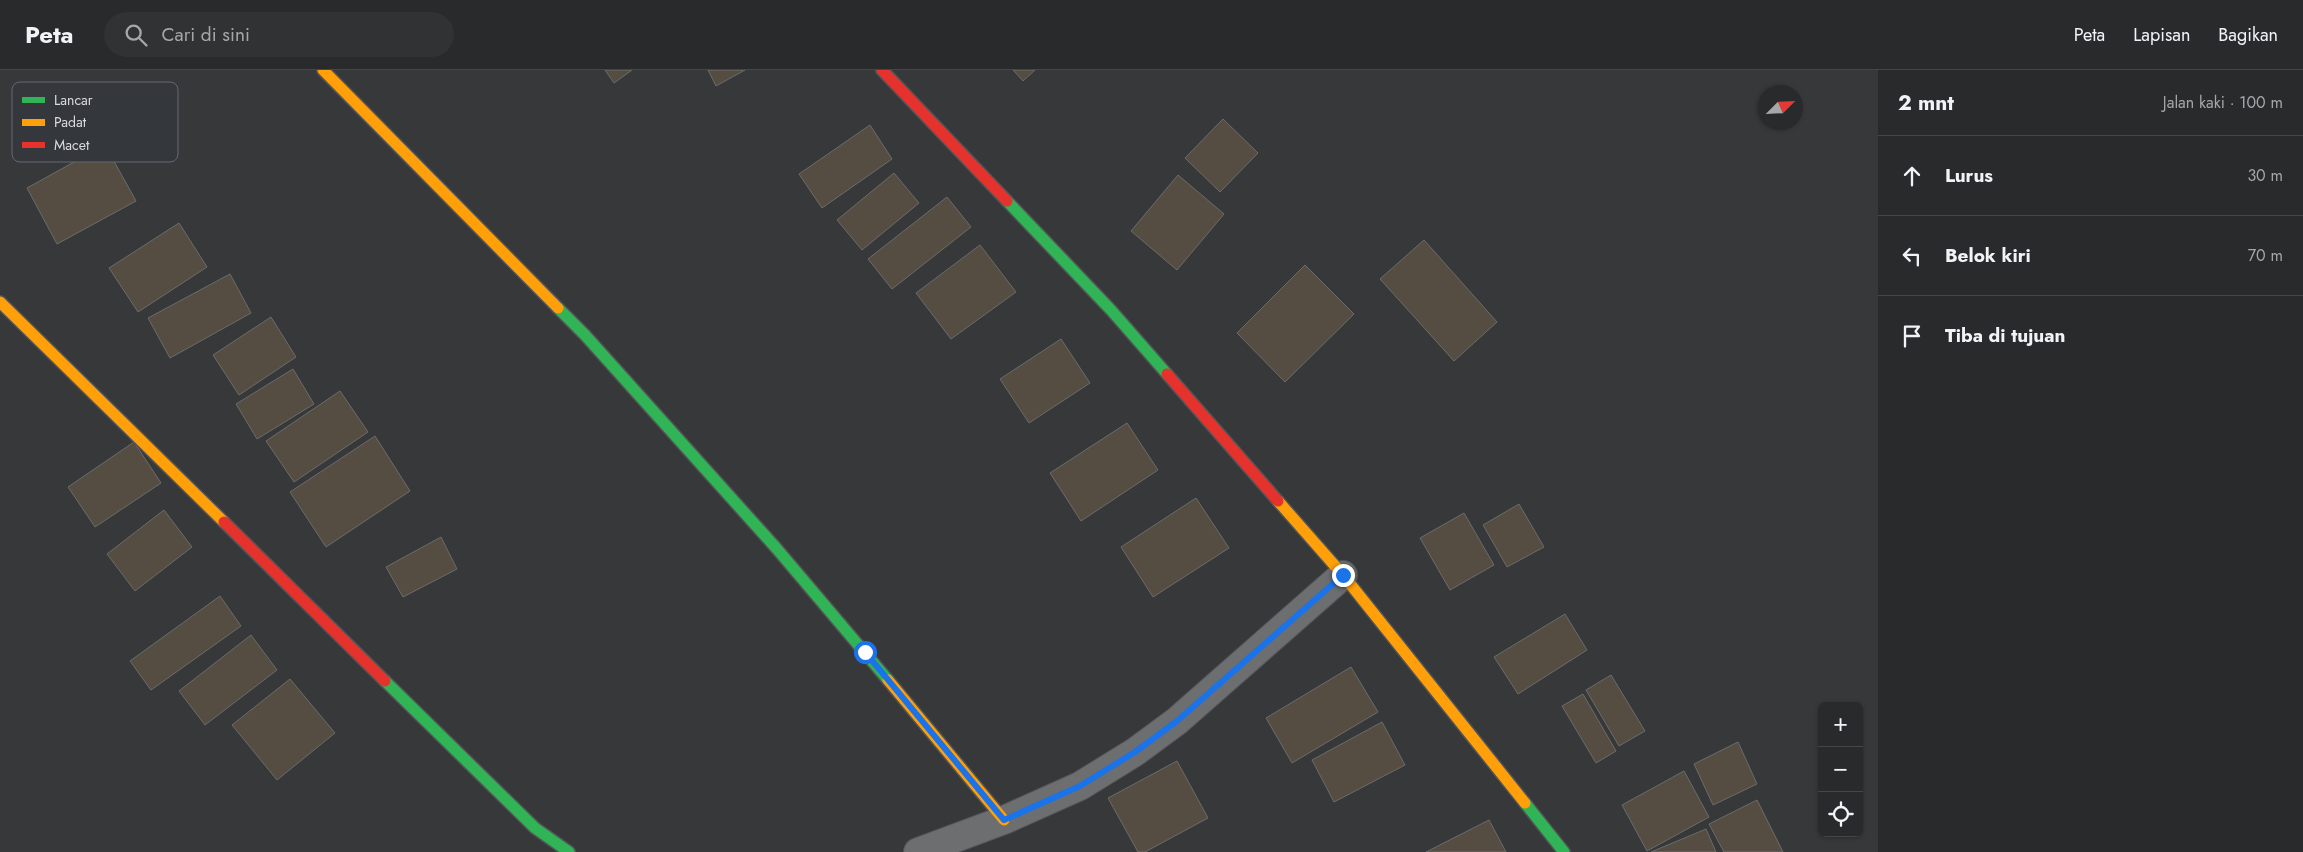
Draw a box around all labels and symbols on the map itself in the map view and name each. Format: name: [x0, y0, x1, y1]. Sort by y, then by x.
legend: [12, 82, 178, 162]
north arrow: [1758, 85, 1803, 130]
text: Lancar: [54, 90, 93, 110]
text: Padat: [54, 112, 87, 132]
text: Macet: [54, 135, 90, 155]
route end: [1332, 564, 1355, 587]
route start: [854, 641, 877, 664]

